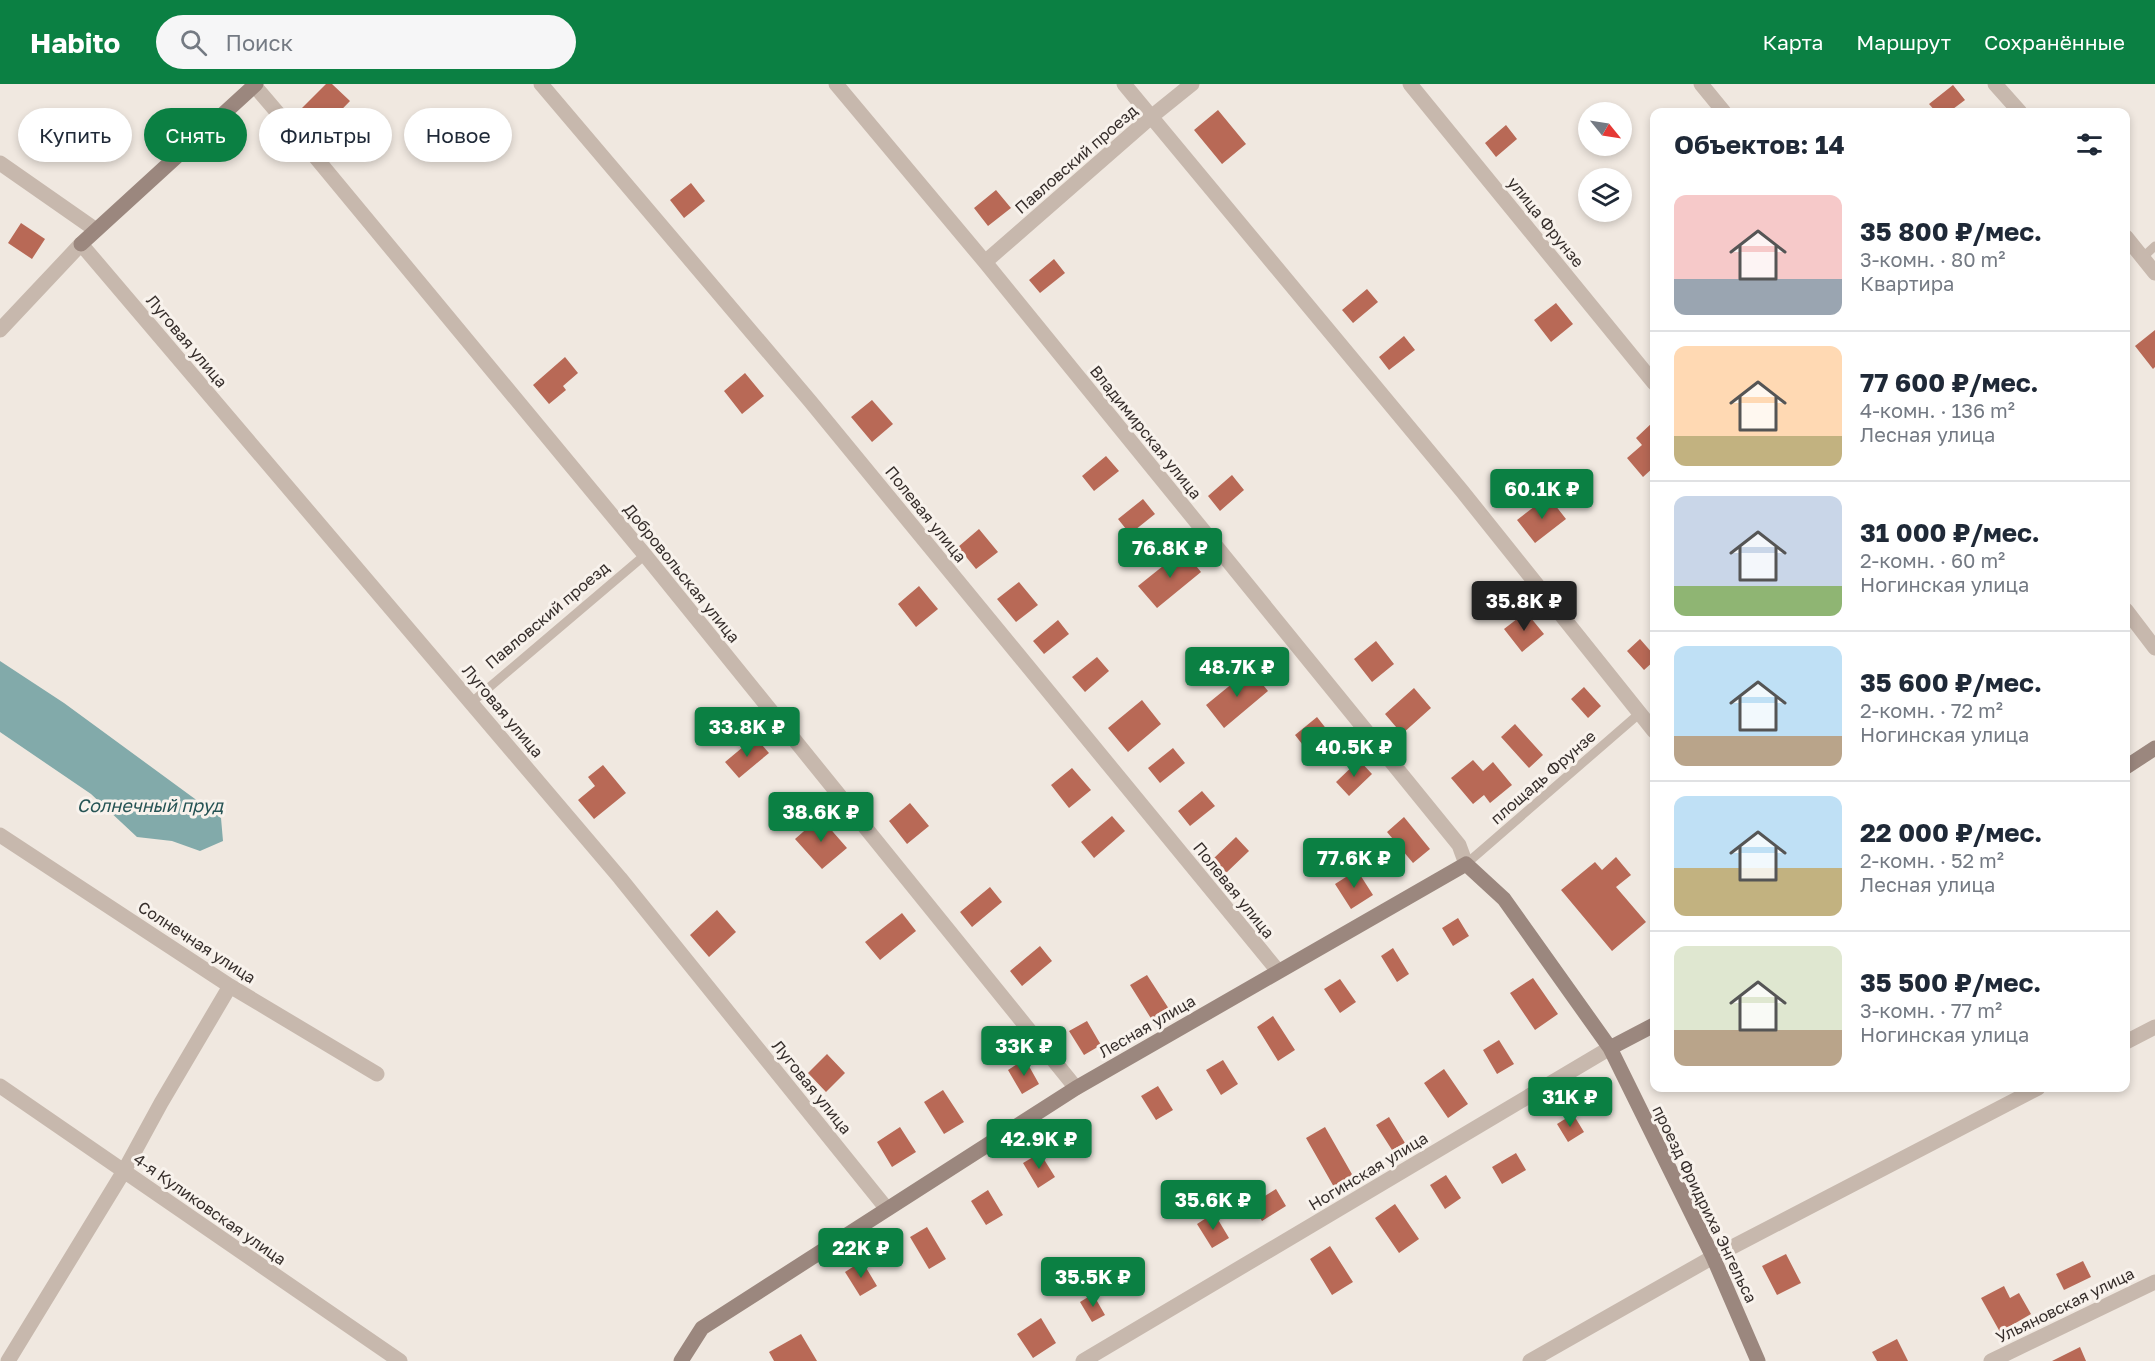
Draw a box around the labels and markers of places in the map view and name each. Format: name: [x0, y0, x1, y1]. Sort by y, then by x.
pin: 60.1K ₽: [1487, 469, 1597, 520]
pin: 76.8K ₽: [1115, 528, 1225, 579]
pin: 35.8K ₽: [1469, 581, 1579, 632]
pin: 48.7K ₽: [1182, 647, 1292, 698]
pin: 33.8K ₽: [692, 707, 802, 758]
pin: 40.5K ₽: [1299, 727, 1409, 778]
pin: 38.6K ₽: [766, 792, 876, 843]
pin: 77.6K ₽: [1299, 838, 1409, 889]
pin: 33K ₽: [982, 1026, 1066, 1077]
pin: 31K ₽: [1528, 1077, 1612, 1128]
pin: 42.9K ₽: [984, 1119, 1094, 1170]
pin: 35.6K ₽: [1158, 1180, 1268, 1231]
pin: 22K ₽: [819, 1228, 903, 1279]
pin: 35.5K ₽: [1038, 1257, 1148, 1308]

